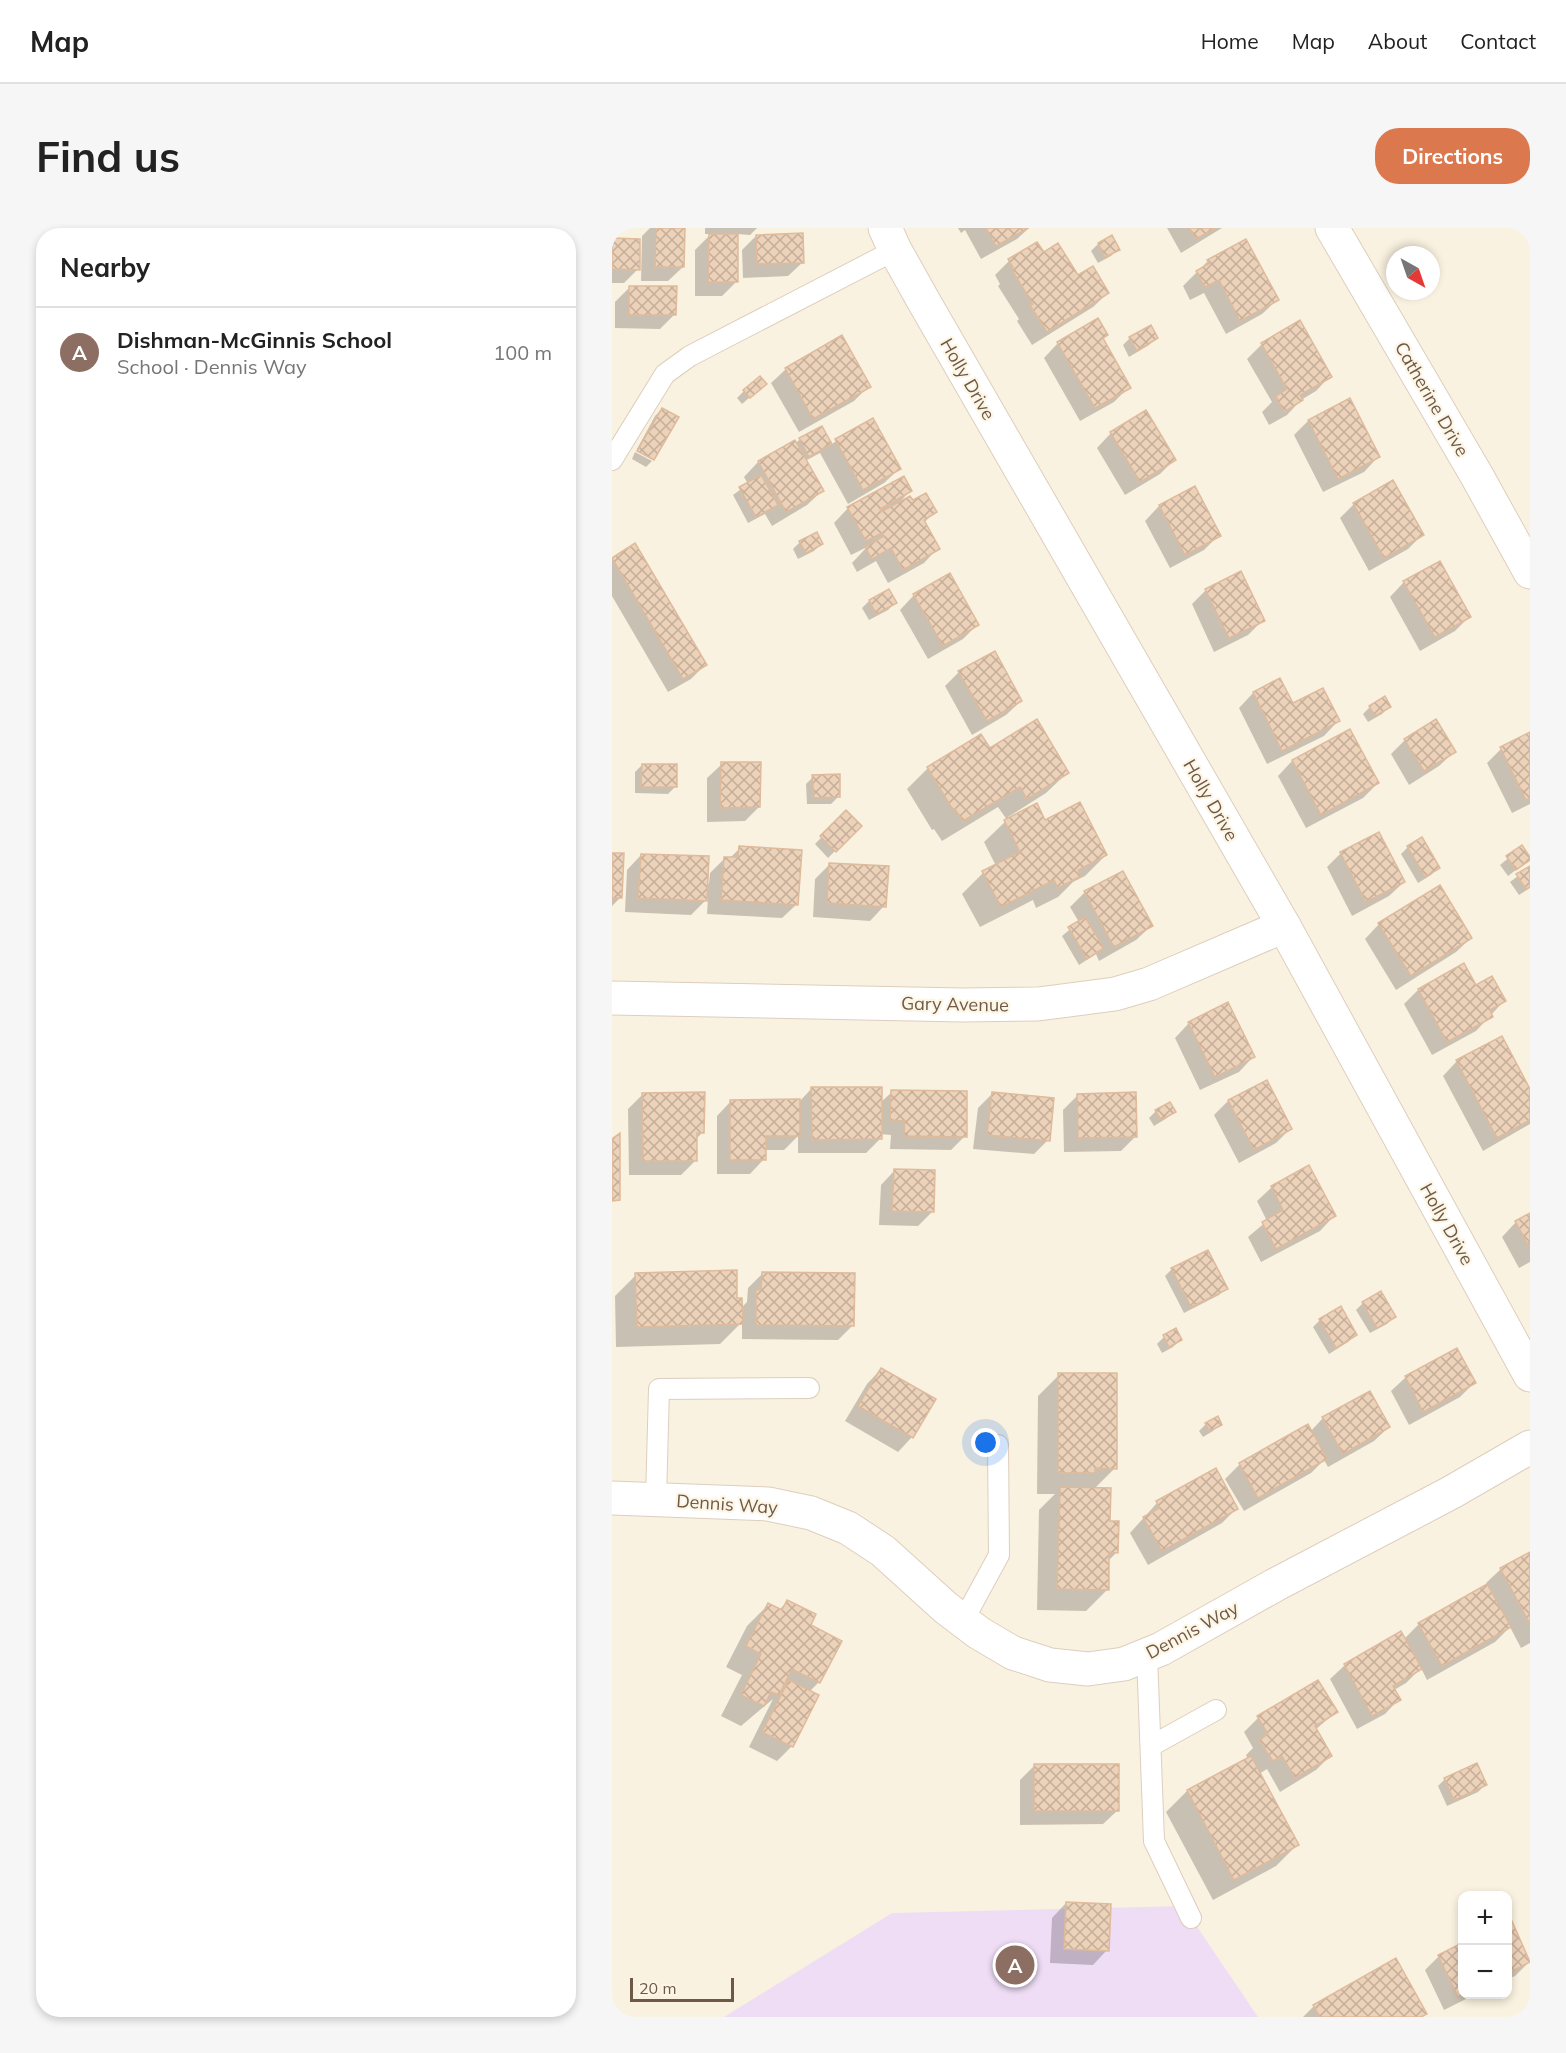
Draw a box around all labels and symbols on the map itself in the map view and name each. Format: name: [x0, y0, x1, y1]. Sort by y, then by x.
north arrow: [1386, 246, 1440, 300]
street label: Holly Drive: [935, 334, 1001, 424]
street label: Catherine Drive: [1390, 337, 1474, 461]
street label: Holly Drive: [1178, 755, 1244, 845]
street label: Gary Avenue: [901, 992, 1009, 1016]
street label: Holly Drive: [1415, 1179, 1479, 1269]
your location: [971, 1428, 1000, 1457]
street label: Dennis Way: [676, 1489, 779, 1519]
street label: Dennis Way: [1142, 1596, 1243, 1664]
pin: A: [996, 1942, 1034, 1988]
scale bar: [630, 1975, 734, 2002]

